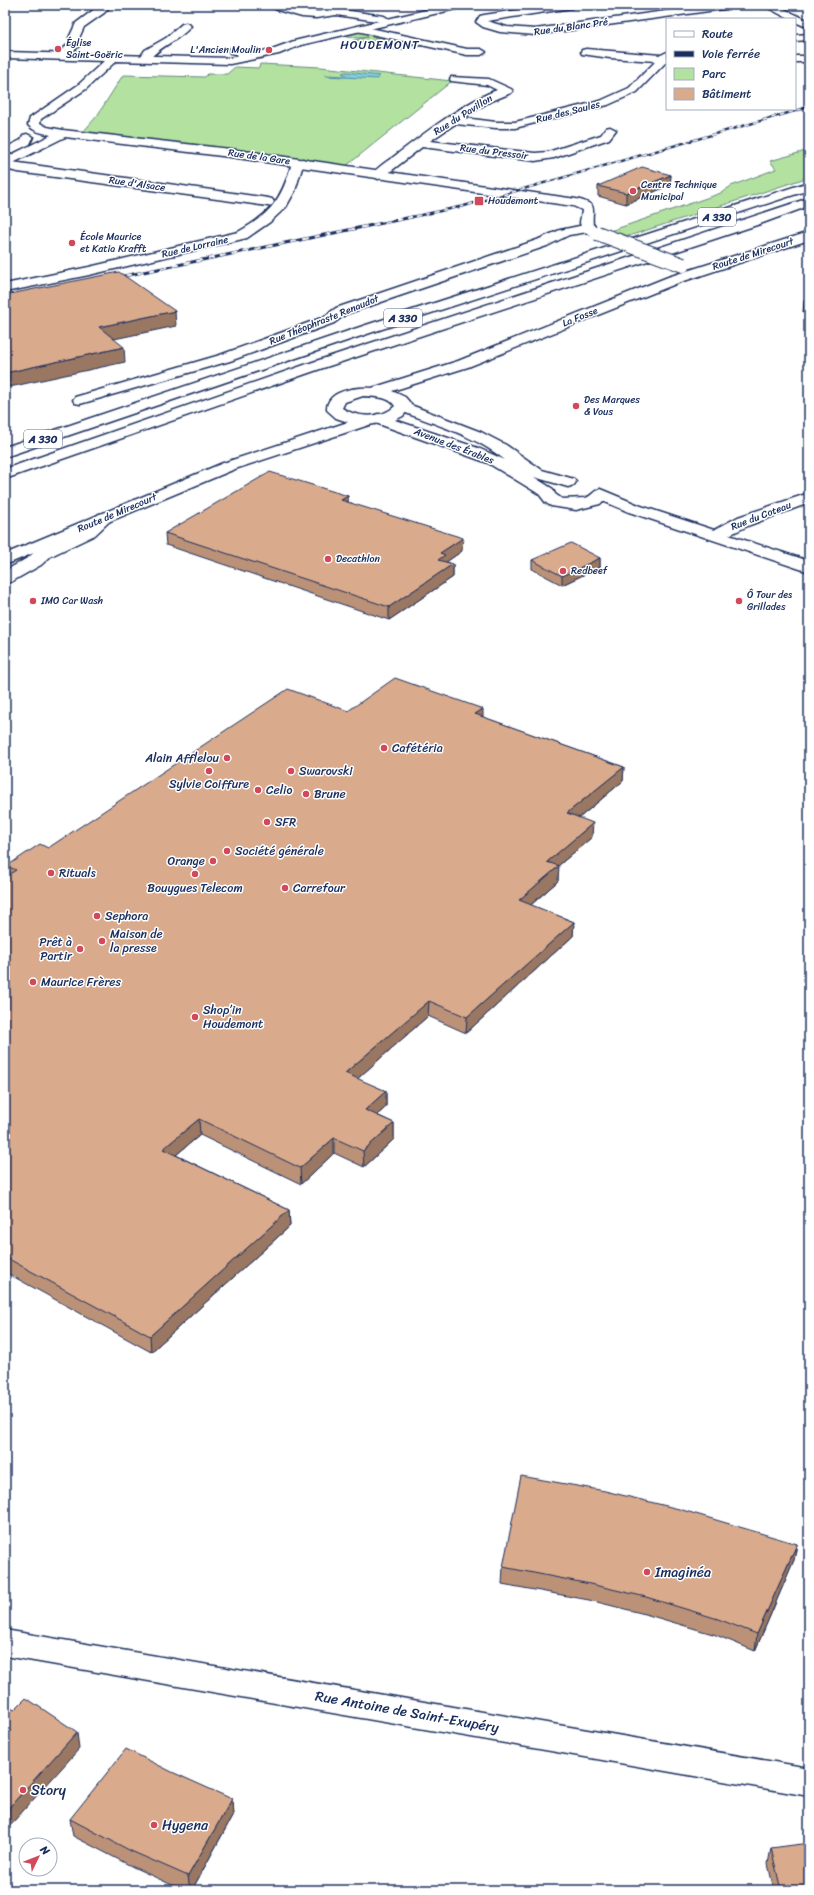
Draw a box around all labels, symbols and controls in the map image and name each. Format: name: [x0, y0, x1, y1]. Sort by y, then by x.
street label: Rue du Blanc Pré: [533, 13, 609, 41]
legend: [666, 18, 796, 110]
text: Route: [702, 23, 733, 45]
place label: Église Saint-Goëric: [66, 34, 123, 64]
district label: HOUDEMONT: [340, 34, 420, 56]
place label: L'Ancien Moulin: [190, 41, 262, 59]
text: Voie ferrée: [702, 43, 760, 65]
marker: Église Saint-Goëric: [53, 44, 63, 54]
marker: L'Ancien Moulin: [264, 45, 274, 55]
text: Parc: [702, 63, 726, 85]
text: Bâtiment: [702, 83, 751, 105]
street label: Rue du Pavillon: [430, 89, 497, 140]
street label: Rue des Saules: [534, 95, 602, 129]
street label: Rue du Pressoir: [459, 139, 530, 165]
street label: Rue de la Gare: [227, 144, 291, 170]
street label: Rue d'Alsace: [108, 171, 166, 197]
place label: Centre Technique Municipal: [641, 176, 717, 206]
marker: Centre Technique Municipal: [628, 186, 638, 196]
place label: Houdemont: [488, 192, 539, 210]
marker: Houdemont: [473, 195, 485, 207]
road number: A 330: [698, 208, 736, 226]
place label: École Maurice et Katia Krafft: [80, 228, 147, 258]
street label: Rue de Lorraine: [160, 231, 230, 263]
street label: Route de Mirecourt: [710, 232, 797, 276]
marker: École Maurice et Katia Krafft: [67, 238, 77, 248]
street label: Rue Théophraste Renaudot: [267, 289, 382, 350]
street label: La Fosse: [560, 302, 601, 332]
road number: A 330: [384, 309, 422, 327]
place label: Des Marques & Vous: [584, 391, 640, 421]
marker: Des Marques & Vous: [571, 401, 581, 411]
street label: Avenue des Érables: [410, 422, 497, 470]
road number: A 330: [24, 430, 62, 448]
street label: Route de Mirecourt: [74, 488, 160, 538]
street label: Rue du Coteau: [728, 496, 795, 536]
place label: Decathlon: [336, 550, 381, 568]
marker: Decathlon: [323, 554, 333, 564]
place label: Redbeef: [571, 562, 609, 580]
marker: Redbeef: [558, 566, 568, 576]
place label: Ô Tour des Grillades: [747, 586, 793, 616]
place label: IMO Car Wash: [40, 592, 103, 610]
marker: IMO Car Wash: [28, 596, 38, 606]
marker: Ô Tour des Grillades: [734, 596, 744, 606]
place label: Cafétéria: [392, 737, 443, 759]
marker: Cafétéria: [379, 743, 389, 753]
place label: Alain Afflelou: [144, 747, 220, 769]
marker: Alain Afflelou: [222, 753, 232, 763]
place label: Swarovski: [299, 760, 353, 782]
marker: Sylvie Coiffure: [204, 766, 214, 776]
marker: Swarovski: [286, 766, 296, 776]
place label: Sylvie Coiffure: [169, 773, 249, 795]
place label: Celio: [266, 779, 292, 801]
place label: Brune: [314, 783, 346, 805]
marker: Celio: [253, 785, 263, 795]
marker: Brune: [301, 789, 311, 799]
place label: SFR: [275, 811, 296, 833]
marker: SFR: [262, 817, 272, 827]
place label: Société générale: [235, 840, 324, 862]
marker: Société générale: [222, 846, 232, 856]
place label: Orange: [168, 850, 205, 872]
marker: Orange: [208, 856, 218, 866]
place label: Rituals: [59, 862, 96, 884]
marker: Rituals: [46, 868, 56, 878]
marker: Bouygues Telecom: [190, 869, 200, 879]
place label: Bouygues Telecom: [147, 877, 243, 899]
place label: Carrefour: [293, 877, 346, 899]
marker: Carrefour: [280, 883, 290, 893]
place label: Sephora: [105, 905, 148, 927]
marker: Sephora: [92, 911, 102, 921]
place label: Maison de la presse: [110, 923, 163, 959]
place label: Prêt à Partir: [39, 931, 73, 967]
marker: Maison de la presse: [97, 936, 107, 946]
marker: Prêt à Partir: [75, 944, 85, 954]
place label: Maurice Frères: [41, 971, 121, 993]
marker: Maurice Frères: [28, 977, 38, 987]
place label: Shop’in Houdemont: [203, 999, 263, 1035]
marker: Shop’in Houdemont: [190, 1012, 200, 1022]
place label: Imaginéa: [654, 1560, 711, 1585]
marker: Imaginéa: [642, 1567, 652, 1577]
street label: Rue Antoine de Saint-Exupéry: [313, 1684, 502, 1741]
place label: Story: [31, 1778, 67, 1803]
marker: Story: [18, 1785, 28, 1795]
place label: Hygena: [162, 1813, 209, 1838]
marker: Hygena: [149, 1820, 159, 1830]
north arrow: [18, 1837, 58, 1877]
text: N: [35, 1841, 55, 1860]

